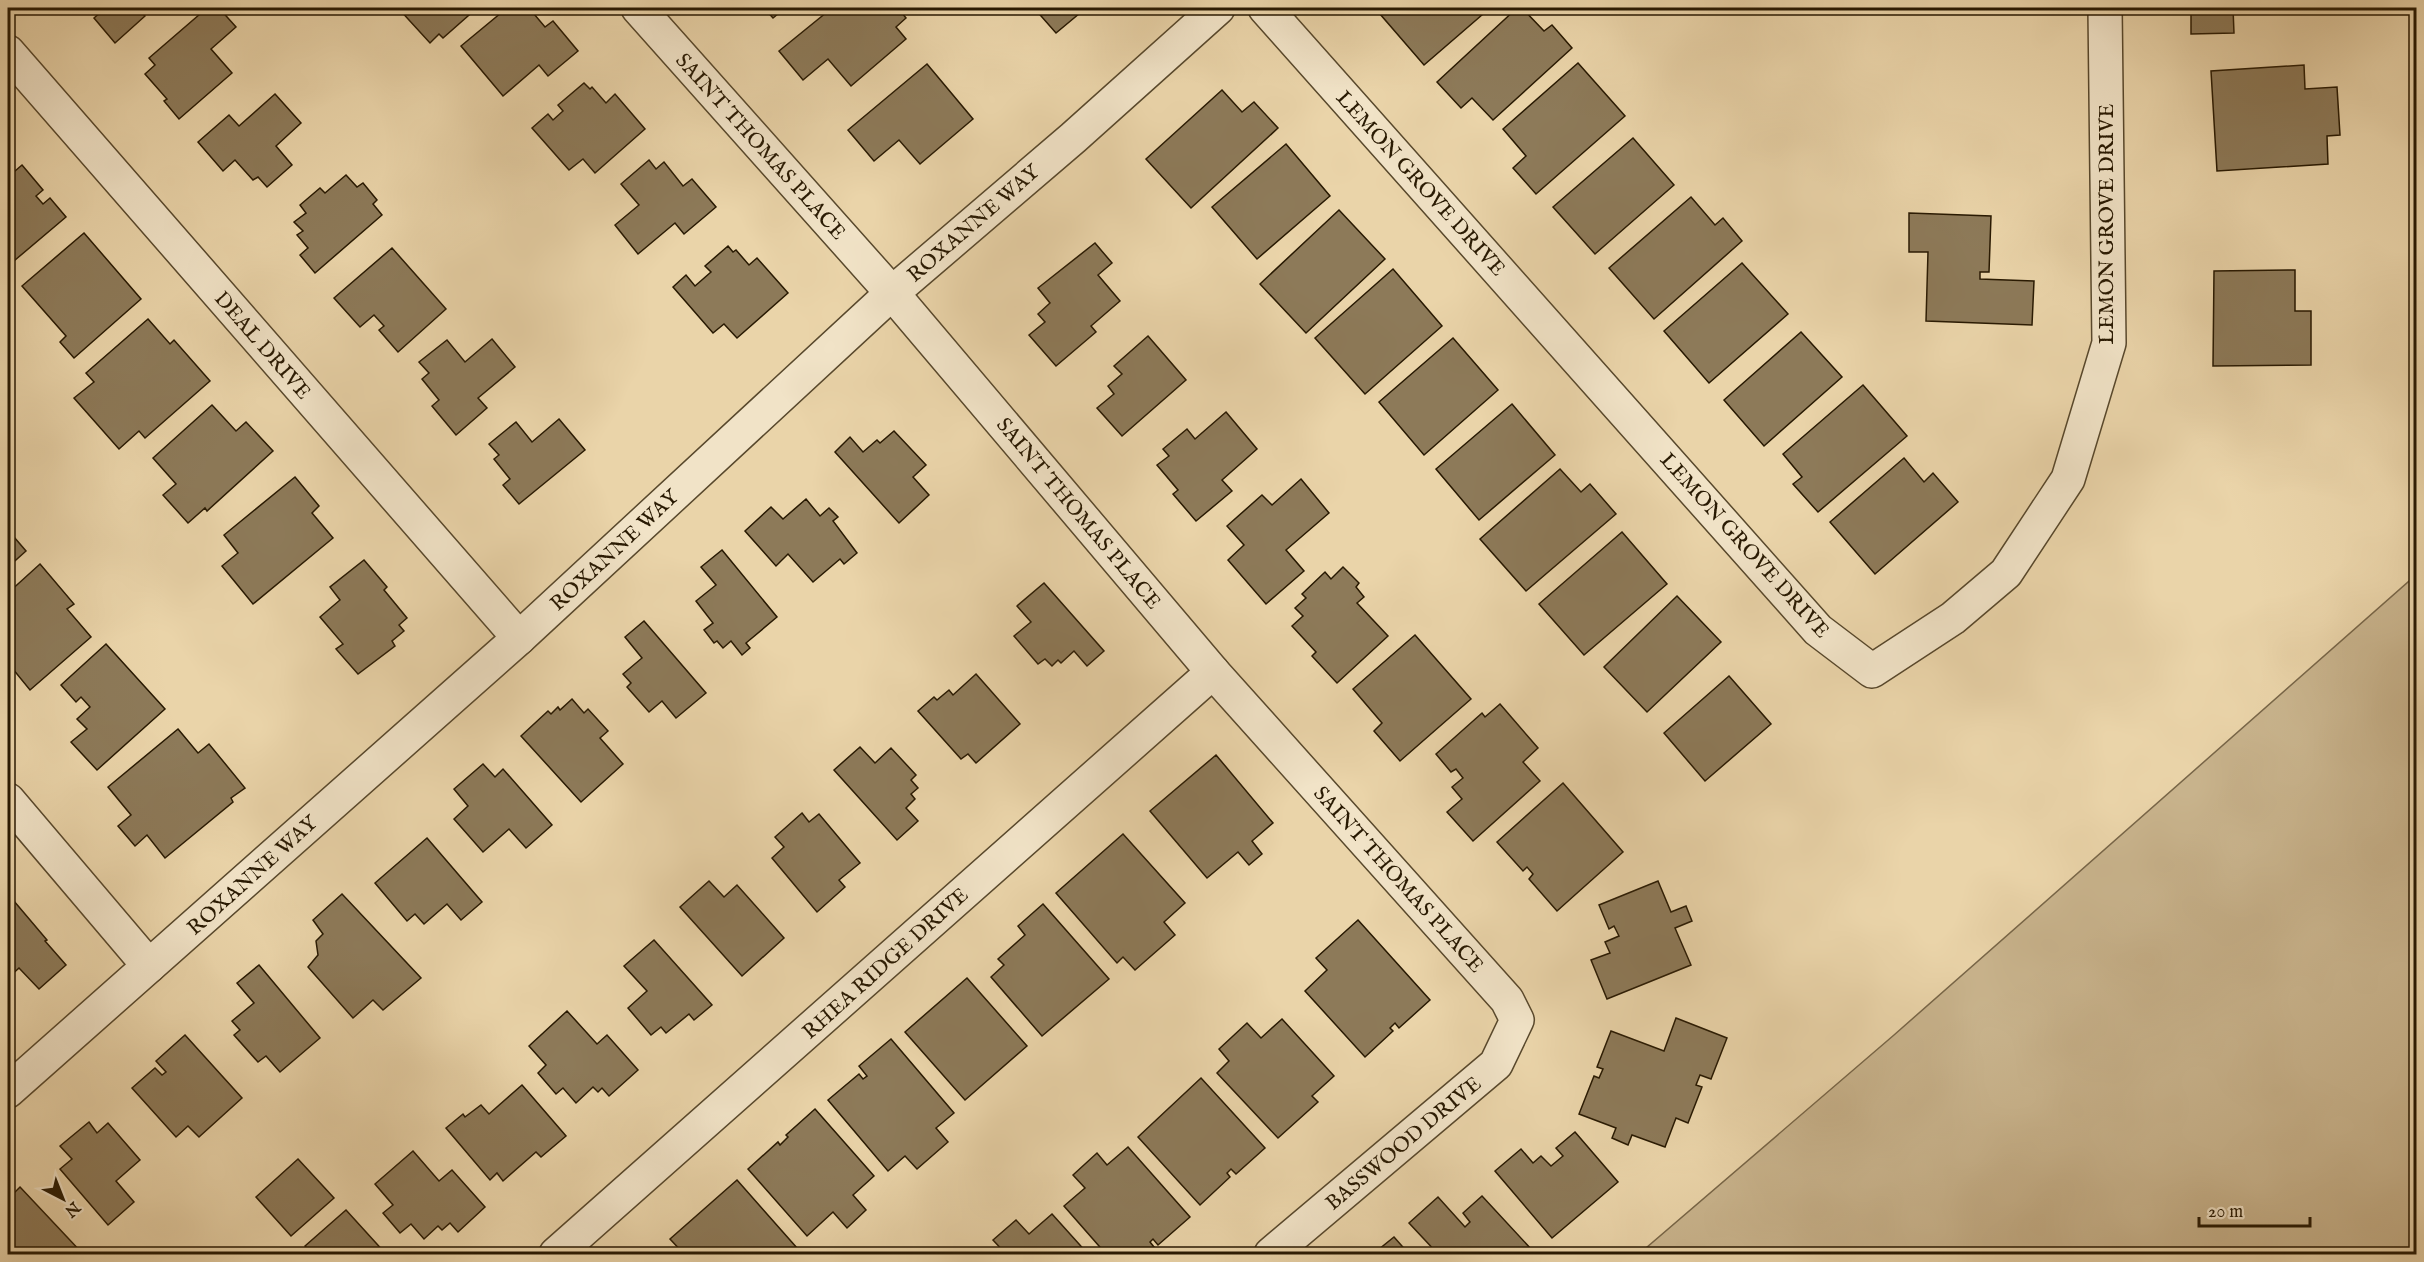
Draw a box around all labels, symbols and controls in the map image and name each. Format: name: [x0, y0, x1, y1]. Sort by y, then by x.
street label: SAINT THOMAS PLACE: [669, 48, 851, 246]
street label: LEMON GROVE DRIVE: [1329, 85, 1510, 283]
street label: LEMON GROVE DRIVE: [2094, 104, 2121, 344]
street label: ROXANNE WAY: [902, 158, 1047, 289]
street label: DEAL DRIVE: [208, 286, 316, 406]
street label: SAINT THOMAS PLACE: [990, 412, 1166, 615]
street label: LEMON GROVE DRIVE: [1653, 447, 1834, 645]
street label: ROXANNE WAY: [545, 483, 686, 618]
street label: SAINT THOMAS PLACE: [1307, 781, 1489, 979]
street label: ROXANNE WAY: [182, 809, 325, 942]
street label: RHEA RIDGE DRIVE: [797, 882, 975, 1046]
street label: BASSWOOD DRIVE: [1321, 1071, 1487, 1217]
north arrow: [33, 1169, 93, 1229]
scale bar: [2199, 1190, 2310, 1228]
text: N: [60, 1196, 84, 1221]
text: 20 m: [2208, 1201, 2243, 1224]

